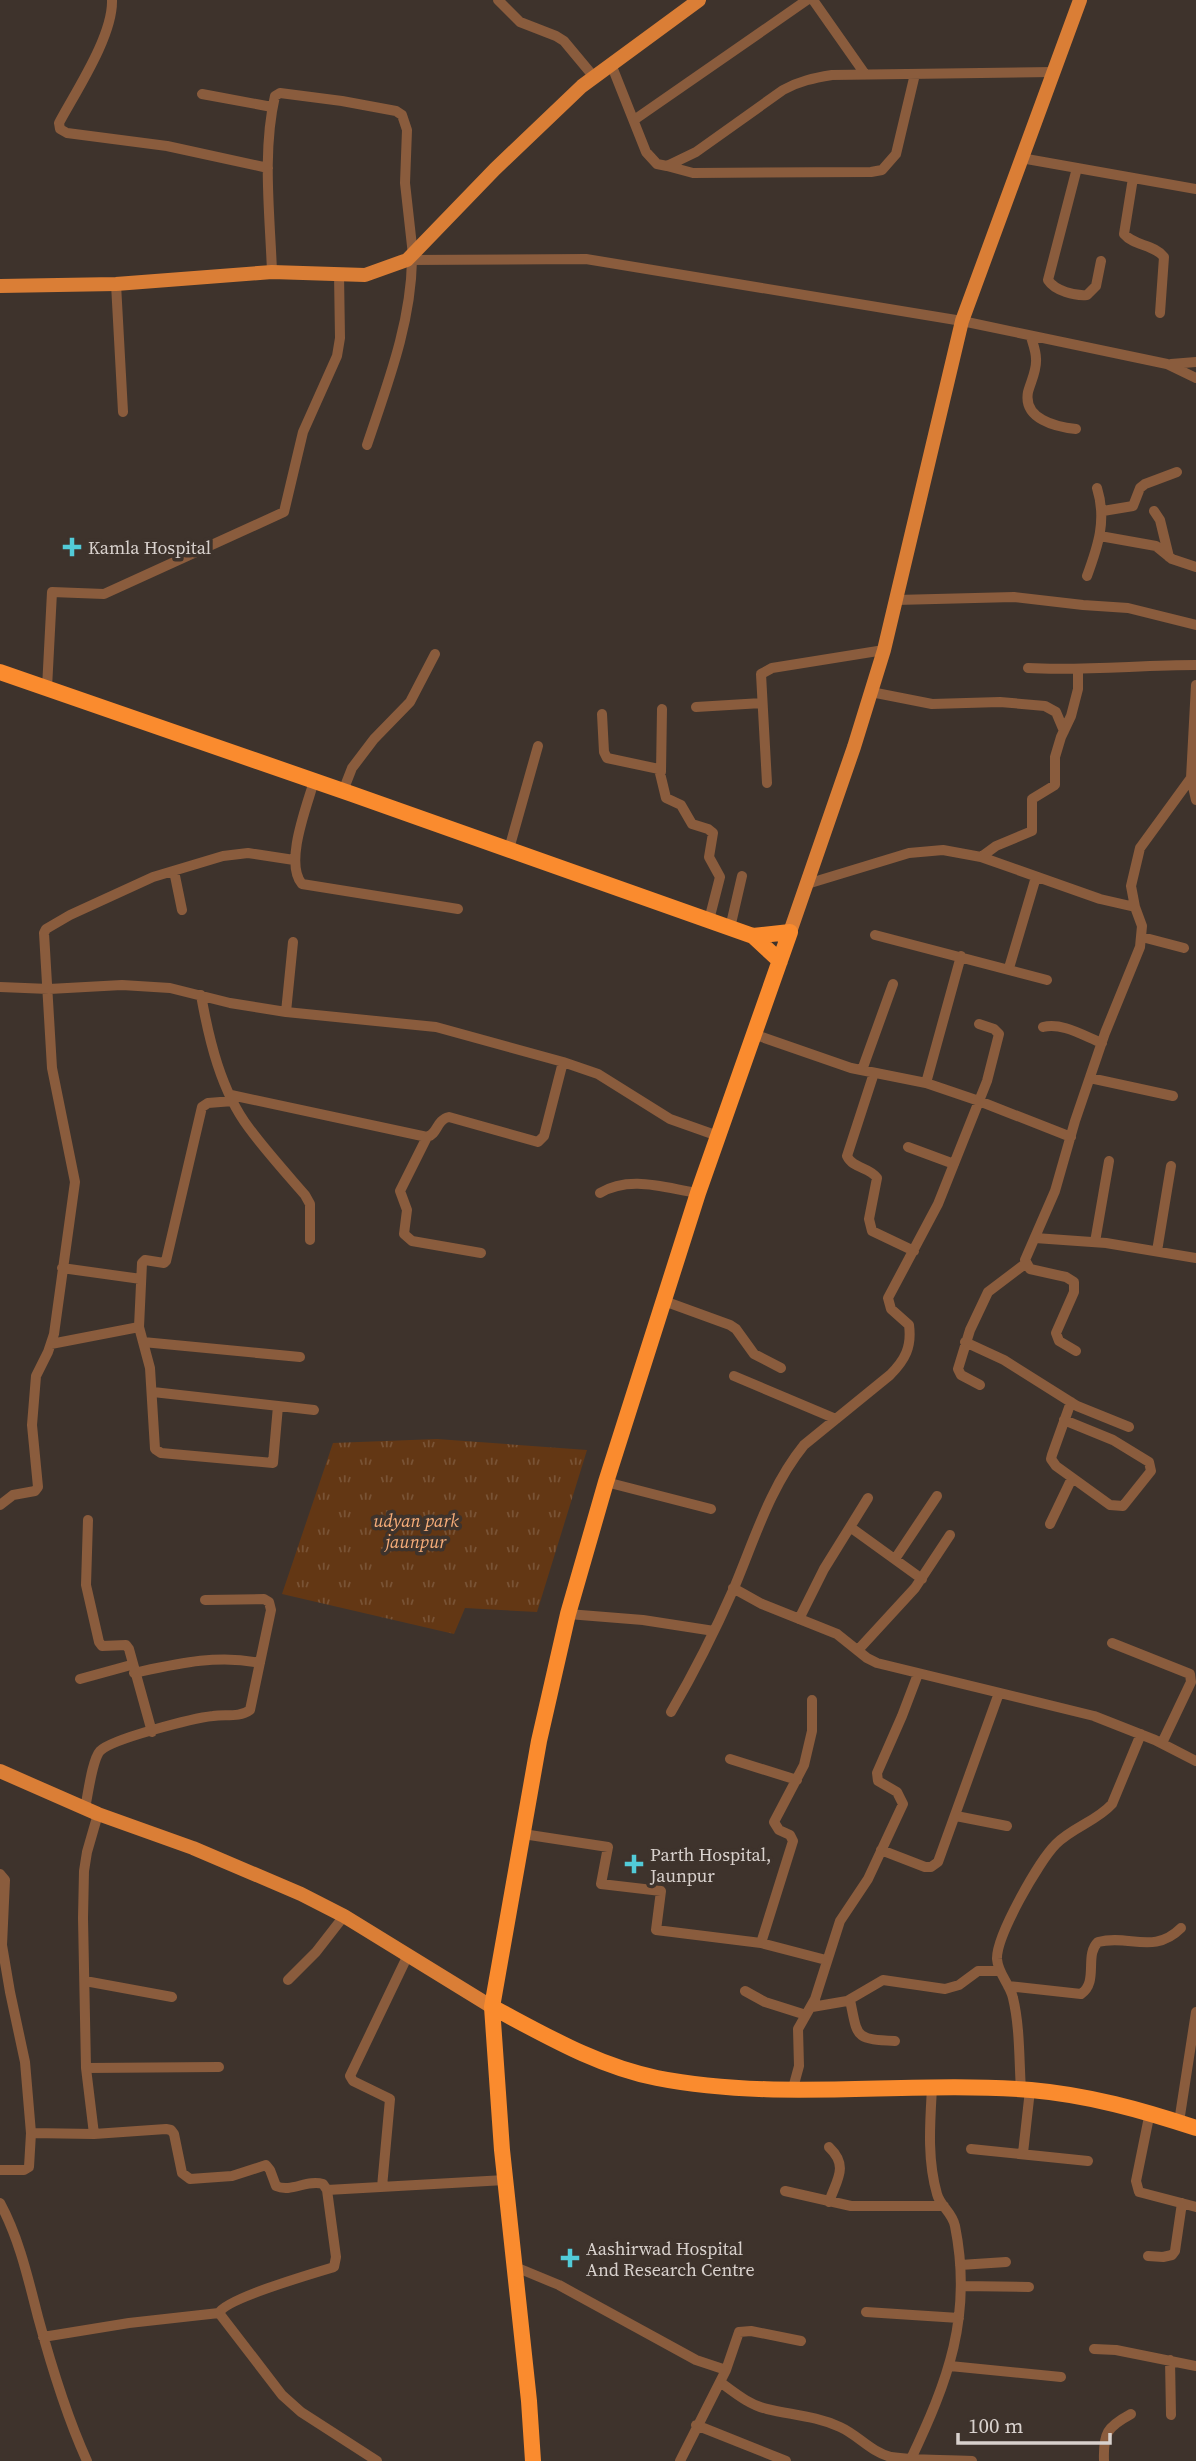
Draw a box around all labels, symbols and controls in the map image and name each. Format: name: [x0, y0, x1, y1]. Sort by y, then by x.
place label: Kamla Hospital: [88, 535, 211, 560]
marker: Kamla Hospital: [62, 537, 82, 557]
park label: udyan park jaunpur: [373, 1508, 459, 1554]
place label: Parth Hospital, Jaunpur: [649, 1842, 771, 1888]
marker: Parth Hospital, Jaunpur: [624, 1854, 644, 1874]
place label: Aashirwad Hospital And Research Centre: [586, 2236, 755, 2282]
marker: Aashirwad Hospital And Research Centre: [560, 2248, 580, 2268]
scale bar: [958, 2402, 1110, 2446]
text: 100 m: [968, 2411, 1023, 2440]

